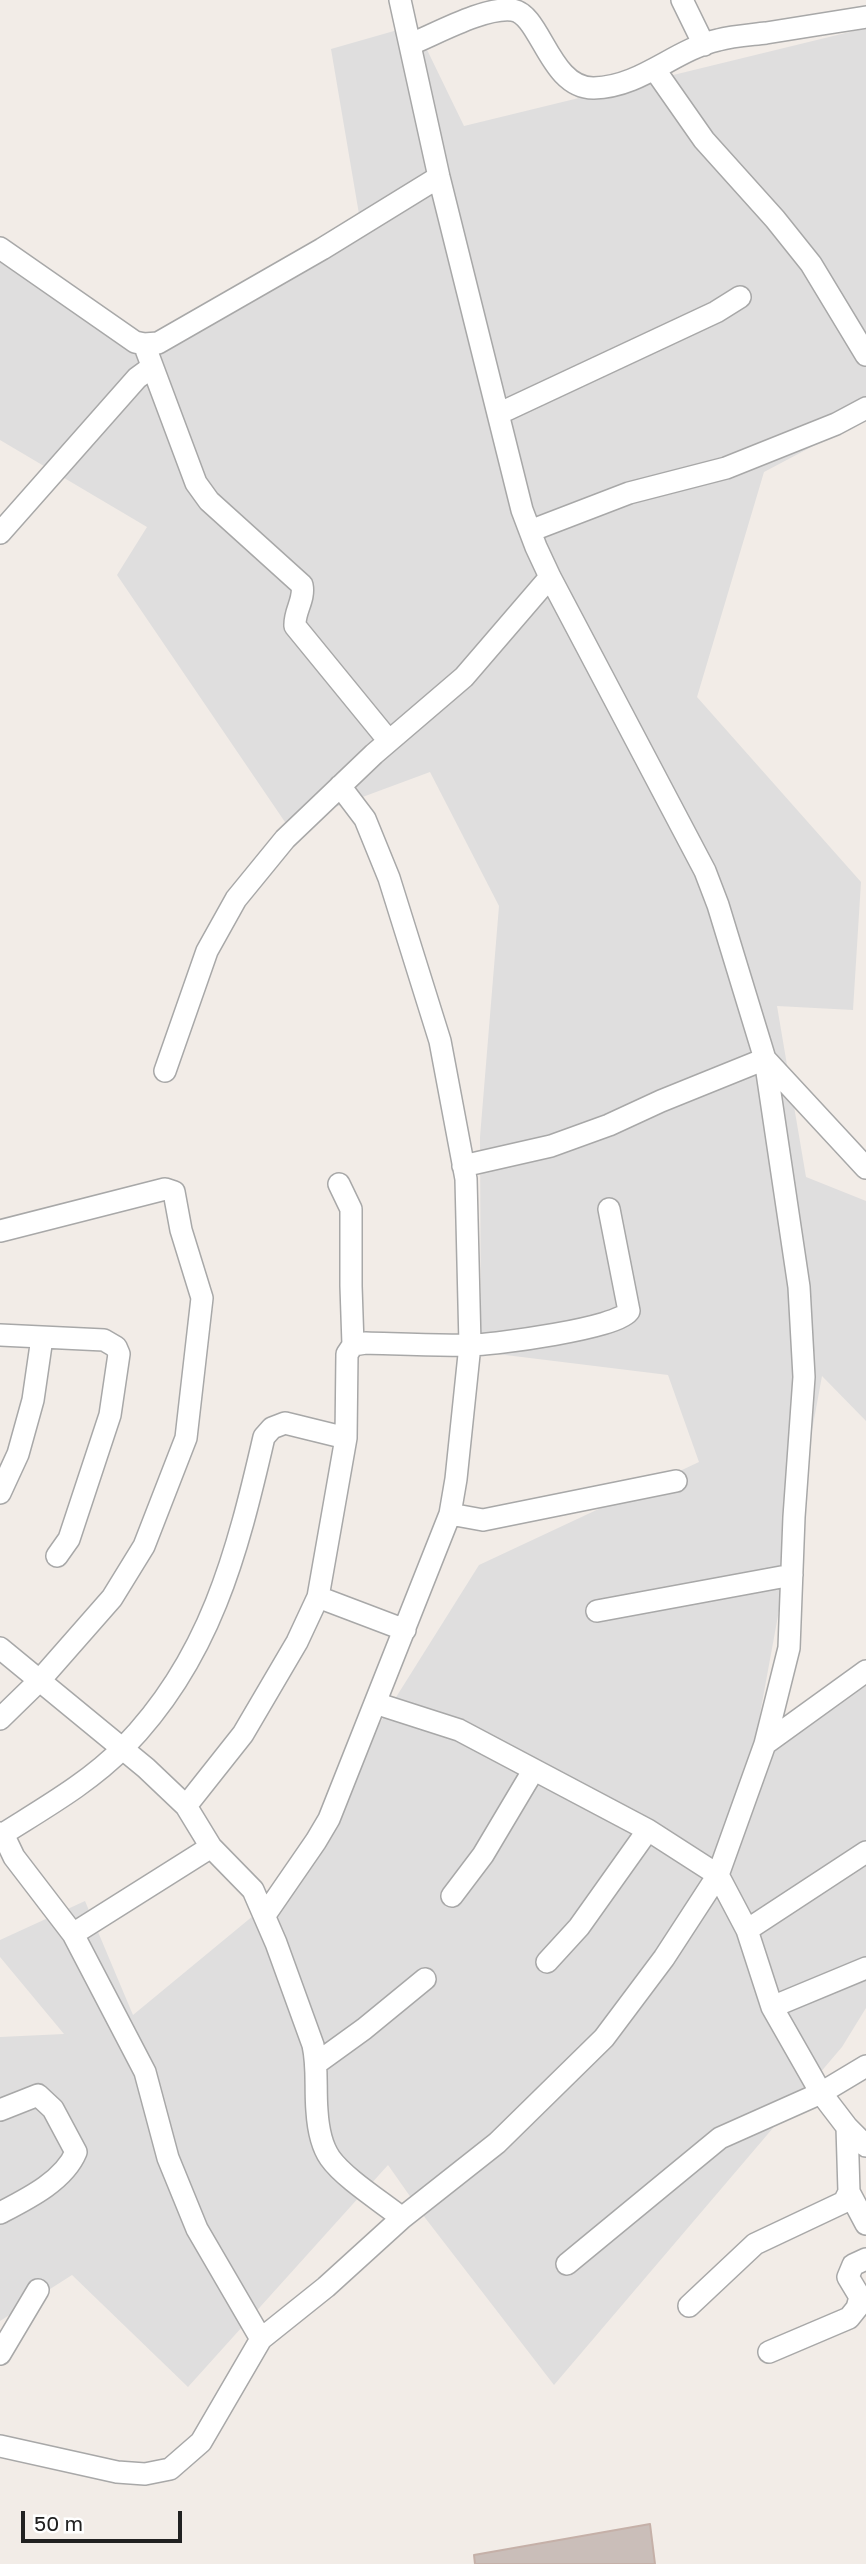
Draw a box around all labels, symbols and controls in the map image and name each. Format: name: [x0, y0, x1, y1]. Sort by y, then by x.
scale bar: [24, 2498, 186, 2542]
text: 50 m: [34, 2510, 83, 2536]

